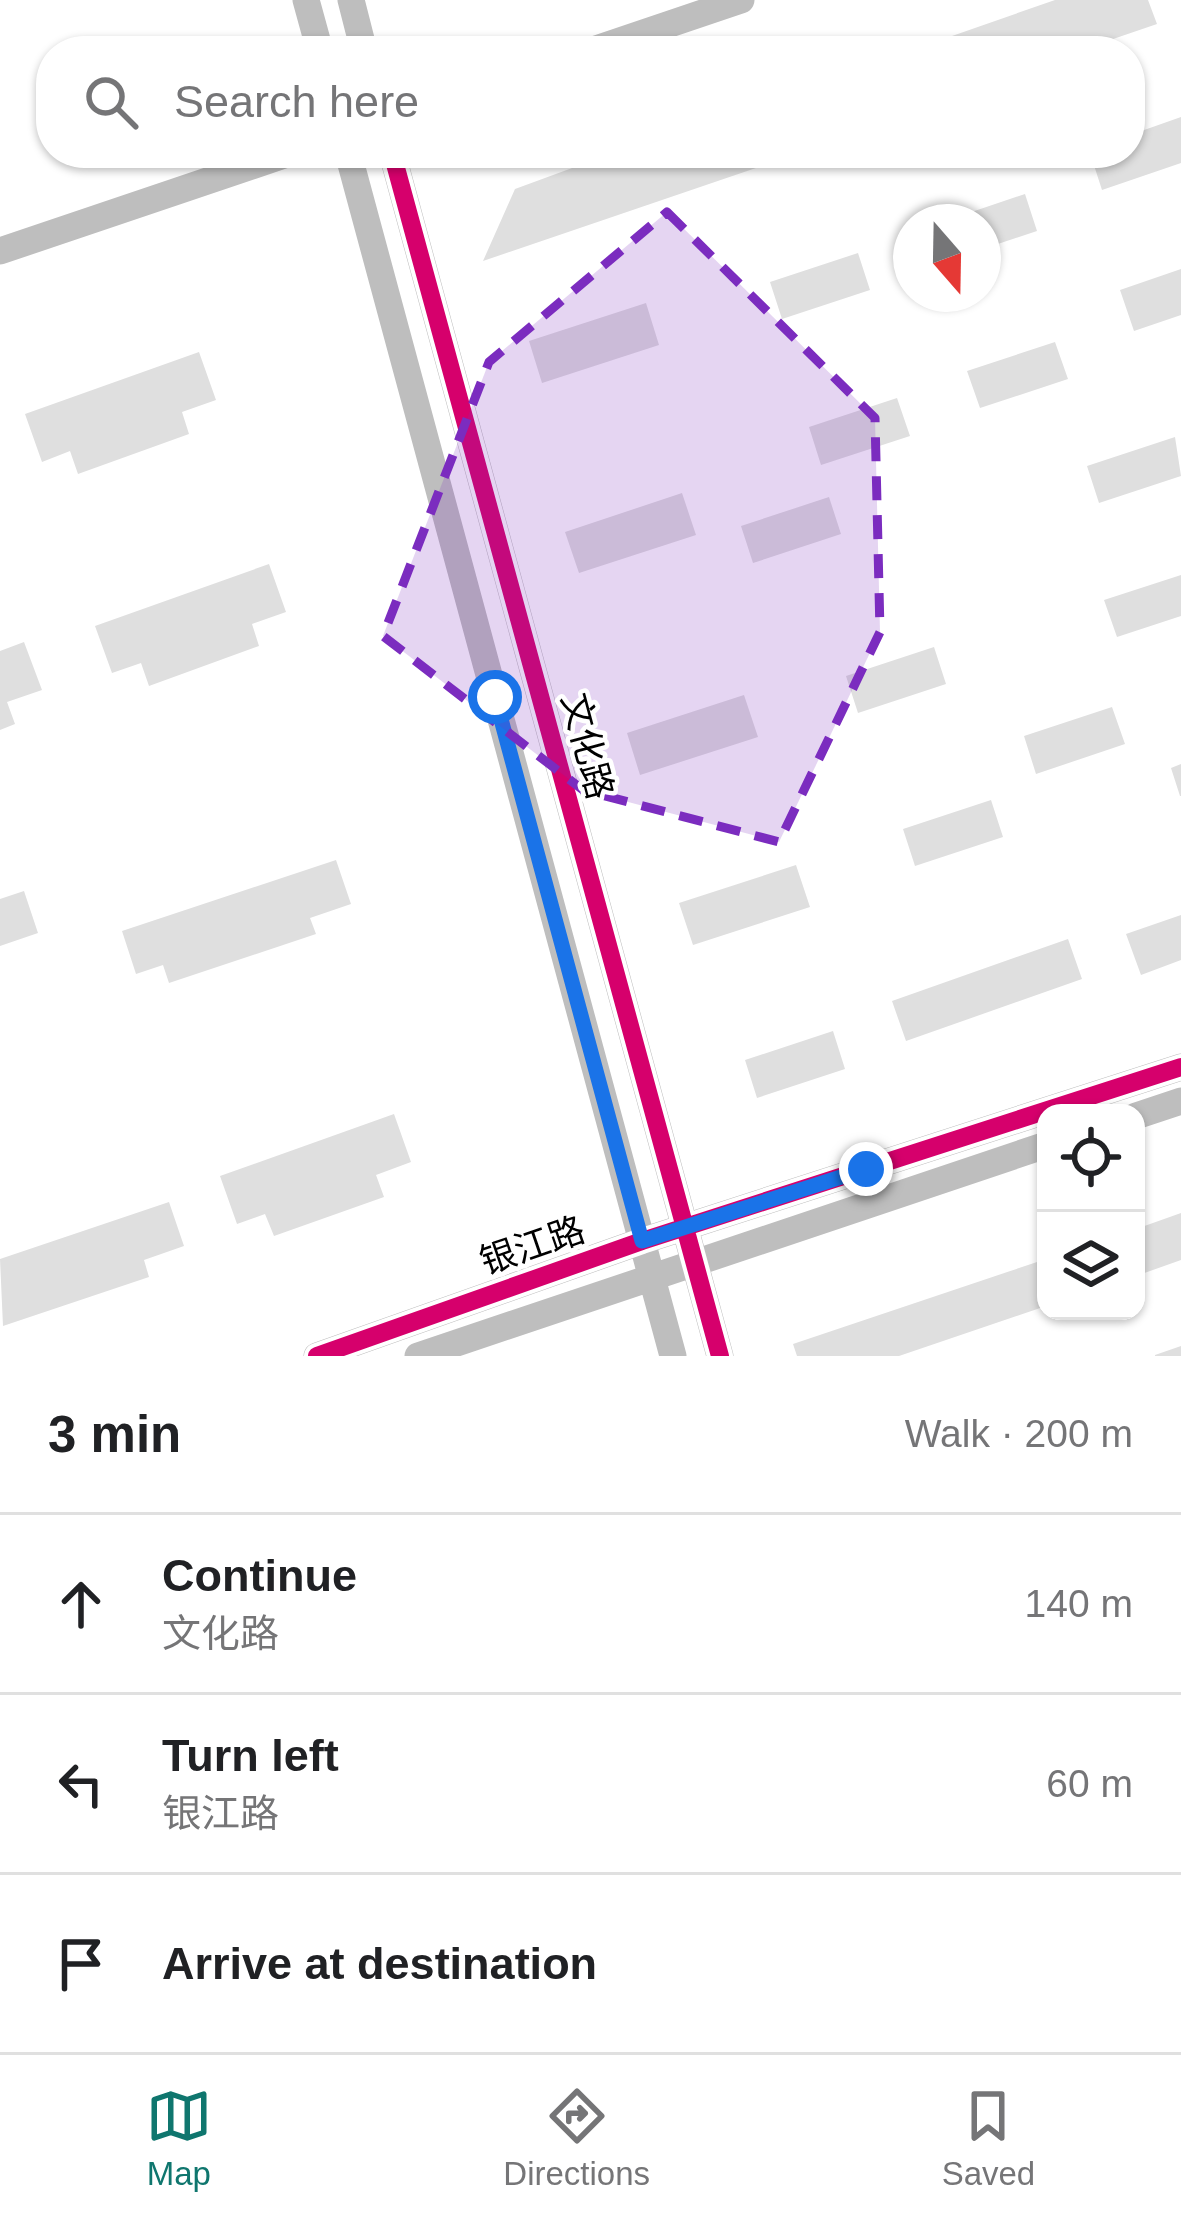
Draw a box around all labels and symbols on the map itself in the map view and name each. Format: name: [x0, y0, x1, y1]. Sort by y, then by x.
north arrow: [893, 204, 1001, 312]
route start: [468, 670, 522, 724]
street label: 文化路: [554, 689, 621, 804]
route end: [839, 1142, 893, 1196]
street label: 银江路: [474, 1209, 590, 1282]

